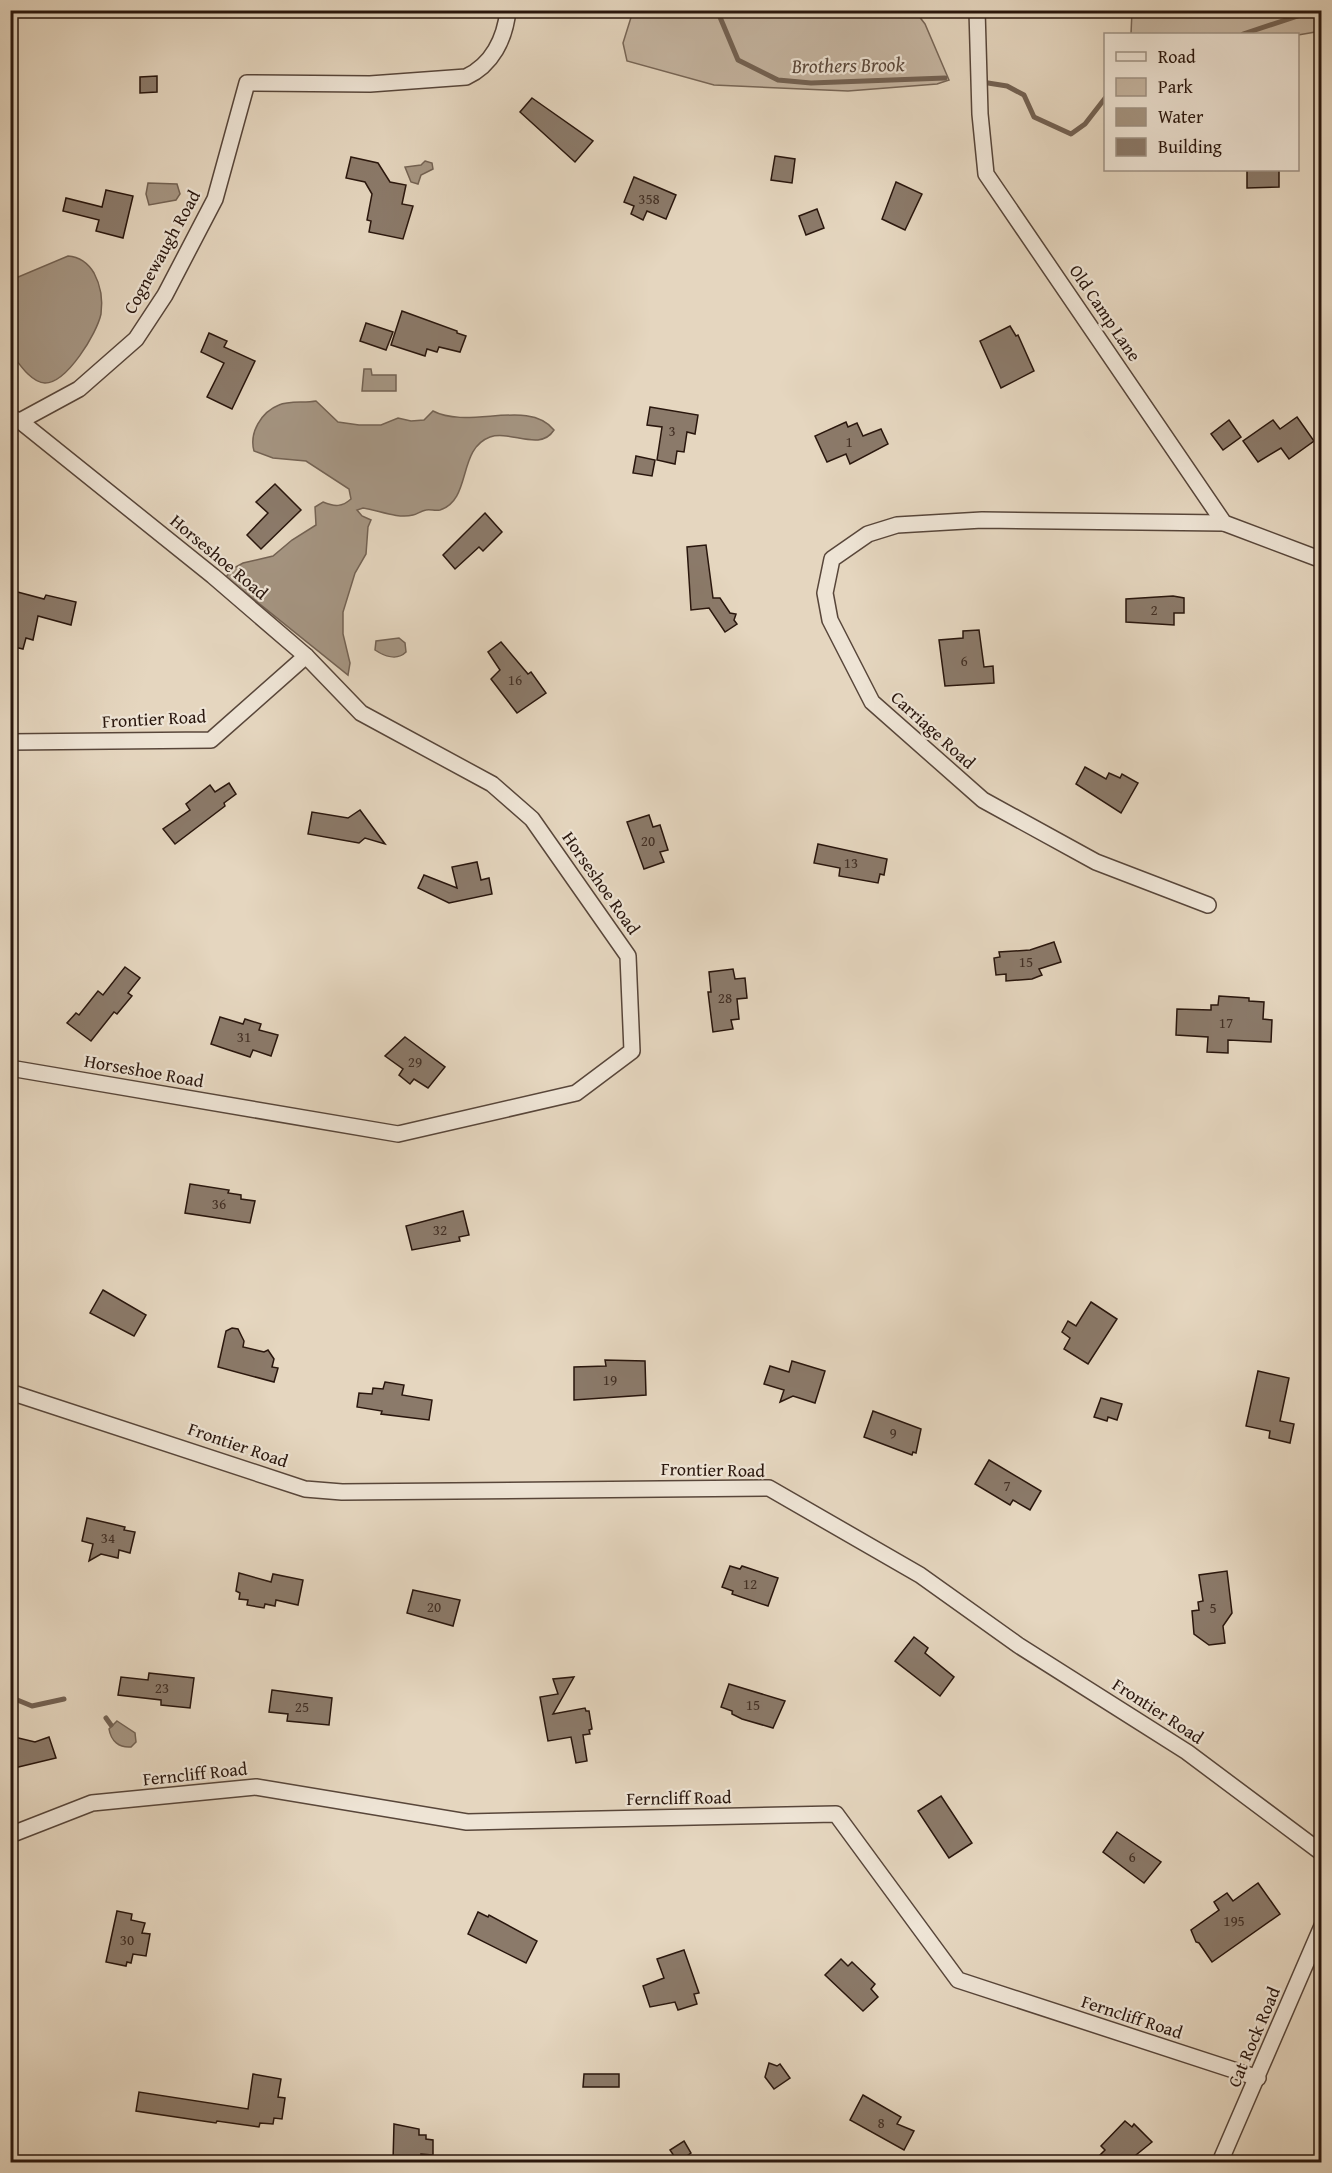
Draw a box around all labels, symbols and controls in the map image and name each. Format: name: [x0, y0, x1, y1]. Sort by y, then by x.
legend: [1104, 33, 1299, 171]
text: Road: [1158, 43, 1196, 70]
water label: Brothers Brook: [790, 49, 906, 80]
text: Park: [1158, 73, 1194, 100]
text: Water: [1158, 103, 1204, 130]
text: Building: [1158, 133, 1222, 160]
street label: Cognewaugh Road: [116, 185, 207, 319]
house number: 358: [638, 188, 660, 209]
street label: Old Camp Lane: [1063, 259, 1148, 367]
house number: 3: [668, 420, 676, 441]
house number: 1: [845, 431, 853, 452]
street label: Horseshoe Road: [164, 507, 275, 606]
house number: 2: [1150, 599, 1158, 620]
house number: 6: [960, 650, 968, 671]
house number: 16: [508, 669, 522, 690]
street label: Carriage Road: [885, 684, 982, 775]
street label: Frontier Road: [101, 702, 207, 735]
street label: Horseshoe Road: [556, 826, 647, 940]
house number: 20: [641, 830, 655, 851]
house number: 13: [844, 852, 858, 873]
house number: 15: [1019, 951, 1033, 972]
house number: 28: [718, 987, 732, 1008]
house number: 17: [1219, 1012, 1233, 1033]
house number: 31: [237, 1026, 251, 1047]
street label: Horseshoe Road: [82, 1047, 206, 1094]
house number: 29: [408, 1051, 422, 1072]
house number: 36: [212, 1193, 226, 1214]
house number: 32: [433, 1219, 447, 1240]
house number: 19: [603, 1369, 617, 1390]
street label: Frontier Road: [185, 1415, 292, 1474]
house number: 9: [889, 1422, 897, 1443]
street label: Frontier Road: [661, 1455, 766, 1484]
house number: 7: [1003, 1475, 1011, 1496]
house number: 34: [101, 1527, 115, 1548]
house number: 12: [743, 1573, 757, 1594]
house number: 20: [427, 1596, 441, 1617]
house number: 5: [1209, 1597, 1217, 1618]
street label: Frontier Road: [1107, 1671, 1210, 1750]
house number: 23: [155, 1677, 169, 1698]
house number: 15: [746, 1694, 760, 1715]
house number: 25: [295, 1696, 309, 1717]
street label: Ferncliff Road: [141, 1755, 249, 1792]
street label: Ferncliff Road: [626, 1783, 732, 1812]
house number: 6: [1128, 1846, 1136, 1867]
house number: 195: [1223, 1910, 1245, 1931]
house number: 30: [120, 1929, 134, 1950]
street label: Cat Rock Road: [1220, 1982, 1287, 2091]
street label: Ferncliff Road: [1078, 1987, 1187, 2046]
house number: 8: [877, 2112, 885, 2133]

